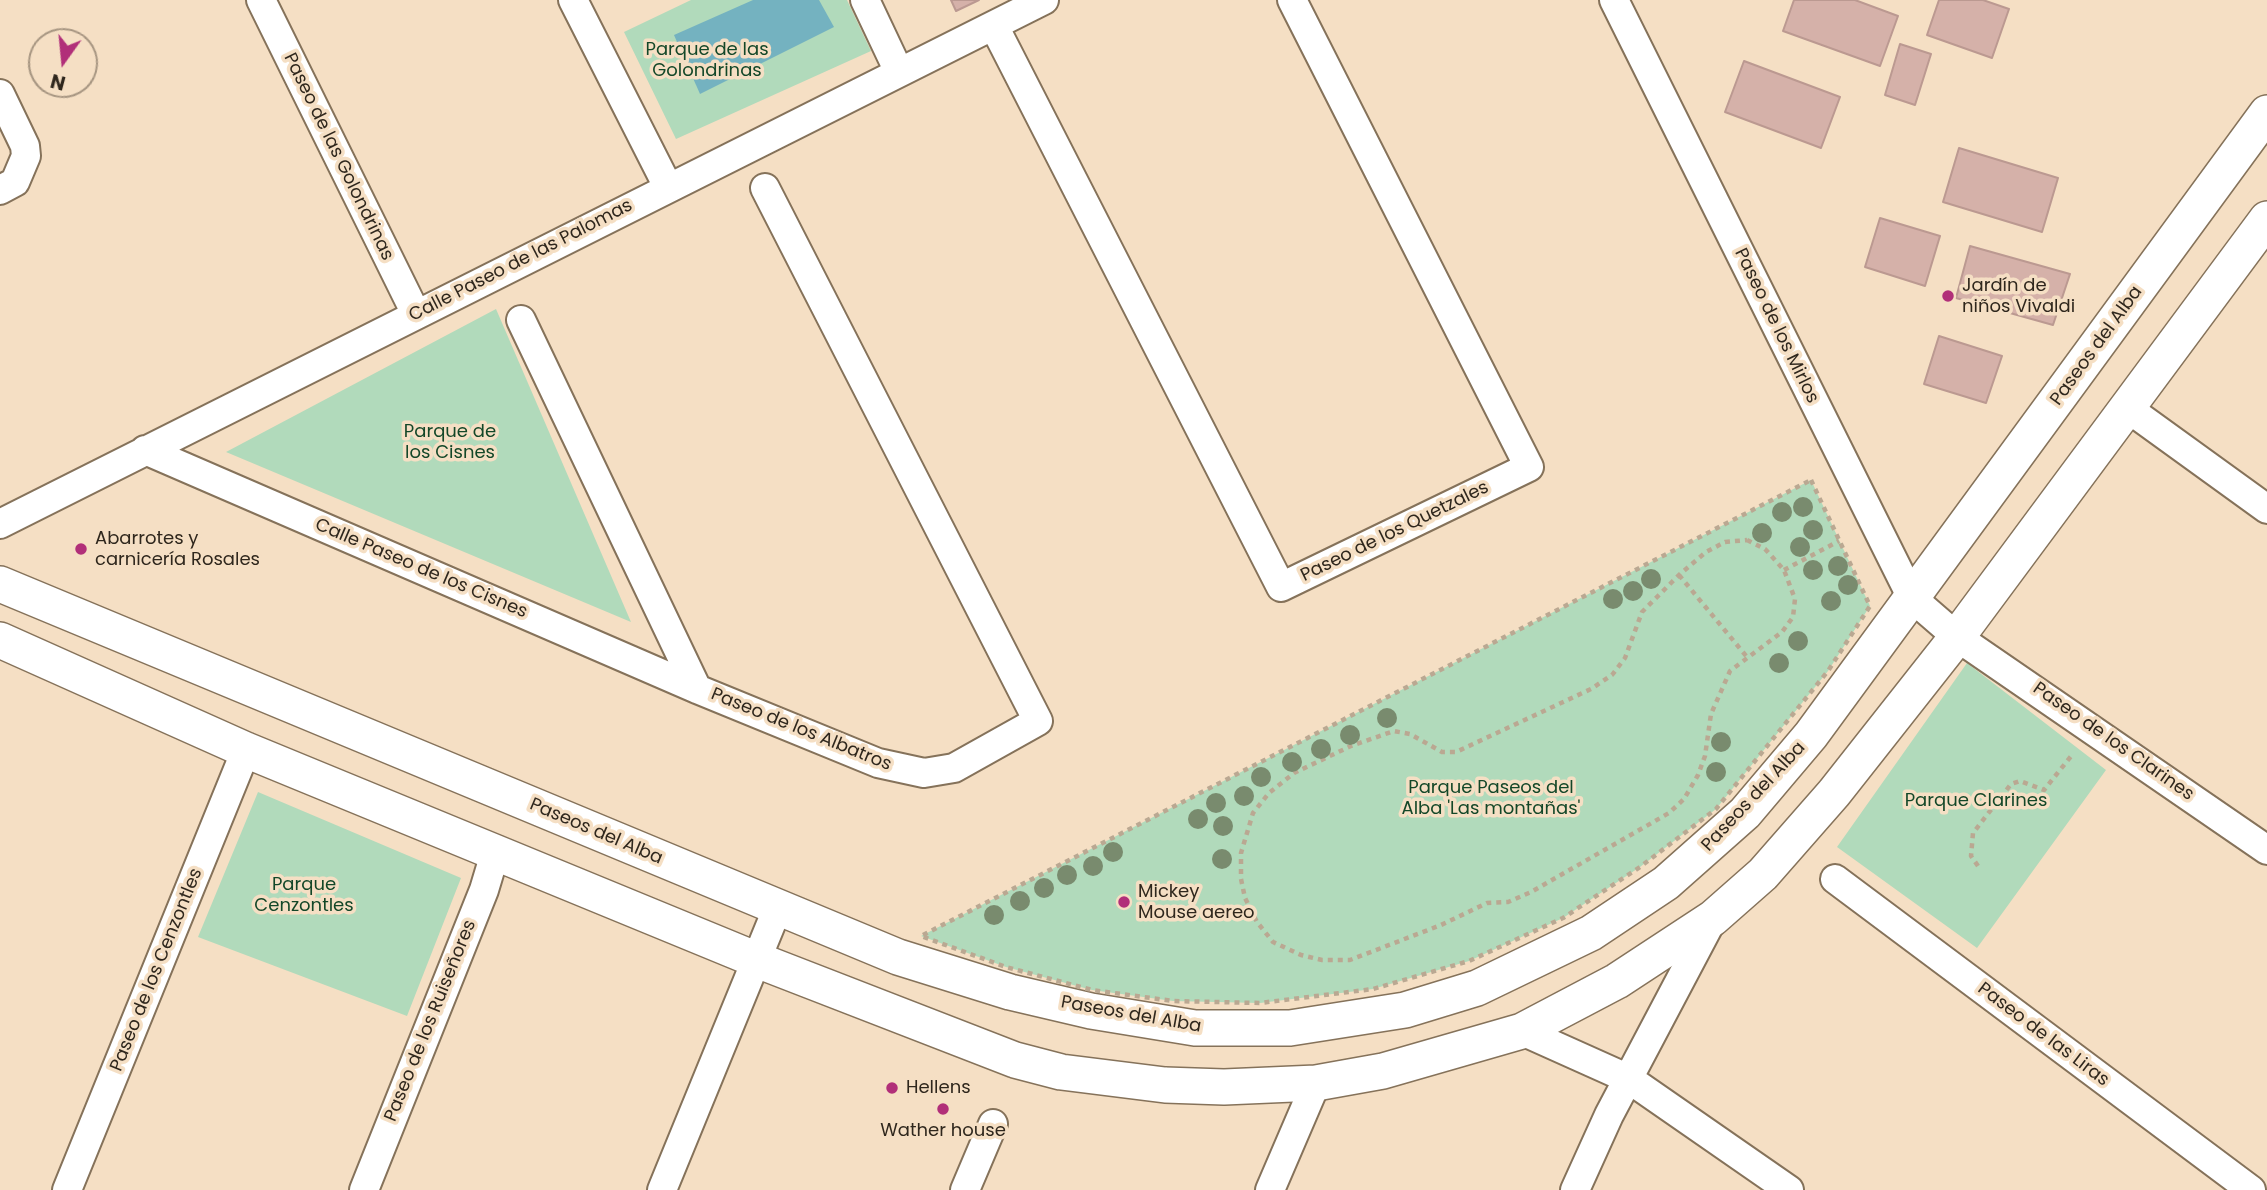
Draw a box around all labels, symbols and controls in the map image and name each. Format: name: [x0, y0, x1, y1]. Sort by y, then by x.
north arrow: [28, 28, 98, 98]
park label: Parque de las Golondrinas: [645, 39, 769, 82]
street label: Paseo de las Golondrinas: [278, 50, 398, 264]
text: N: [48, 67, 68, 97]
street label: Calle Paseo de las Palomas: [406, 195, 636, 327]
street label: Paseo de los Mirlos: [1729, 245, 1823, 407]
place label: Jardín de niños Vivaldi: [1962, 275, 2075, 318]
street label: Paseos del Alba: [2046, 282, 2148, 410]
marker: Jardín de niños Vivaldi: [1940, 288, 1956, 304]
park label: Parque de los Cisnes: [404, 421, 496, 464]
street label: Paseo de los Quetzales: [1297, 477, 1493, 587]
street label: Calle Paseo de los Cisnes: [312, 514, 530, 624]
place label: Abarrotes y carnicería Rosales: [95, 528, 260, 570]
marker: Abarrotes y carnicería Rosales: [73, 541, 89, 557]
street label: Paseo de los Clarines: [2028, 678, 2198, 806]
street label: Paseo de los Albatros: [708, 684, 894, 776]
street label: Paseos del Alba: [1698, 738, 1810, 856]
park label: Parque Paseos del Alba 'Las montañas': [1402, 777, 1580, 820]
park label: Parque Clarines: [1905, 790, 2047, 812]
street label: Paseos del Alba: [526, 794, 666, 870]
street label: Paseo de los Cenzontles: [106, 865, 208, 1075]
park label: Parque Cenzontles: [254, 874, 354, 917]
place label: Mickey Mouse aereo: [1138, 881, 1255, 924]
marker: Mickey Mouse aereo: [1116, 894, 1132, 910]
street label: Paseo de los Ruiseñores: [381, 917, 481, 1125]
street label: Paseo de las Liras: [1973, 979, 2113, 1091]
street label: Paseos del Alba: [1059, 992, 1203, 1038]
place label: Hellens: [906, 1077, 971, 1099]
marker: Hellens: [884, 1080, 900, 1096]
marker: Wather house: [935, 1101, 951, 1117]
place label: Wather house: [880, 1120, 1006, 1142]

